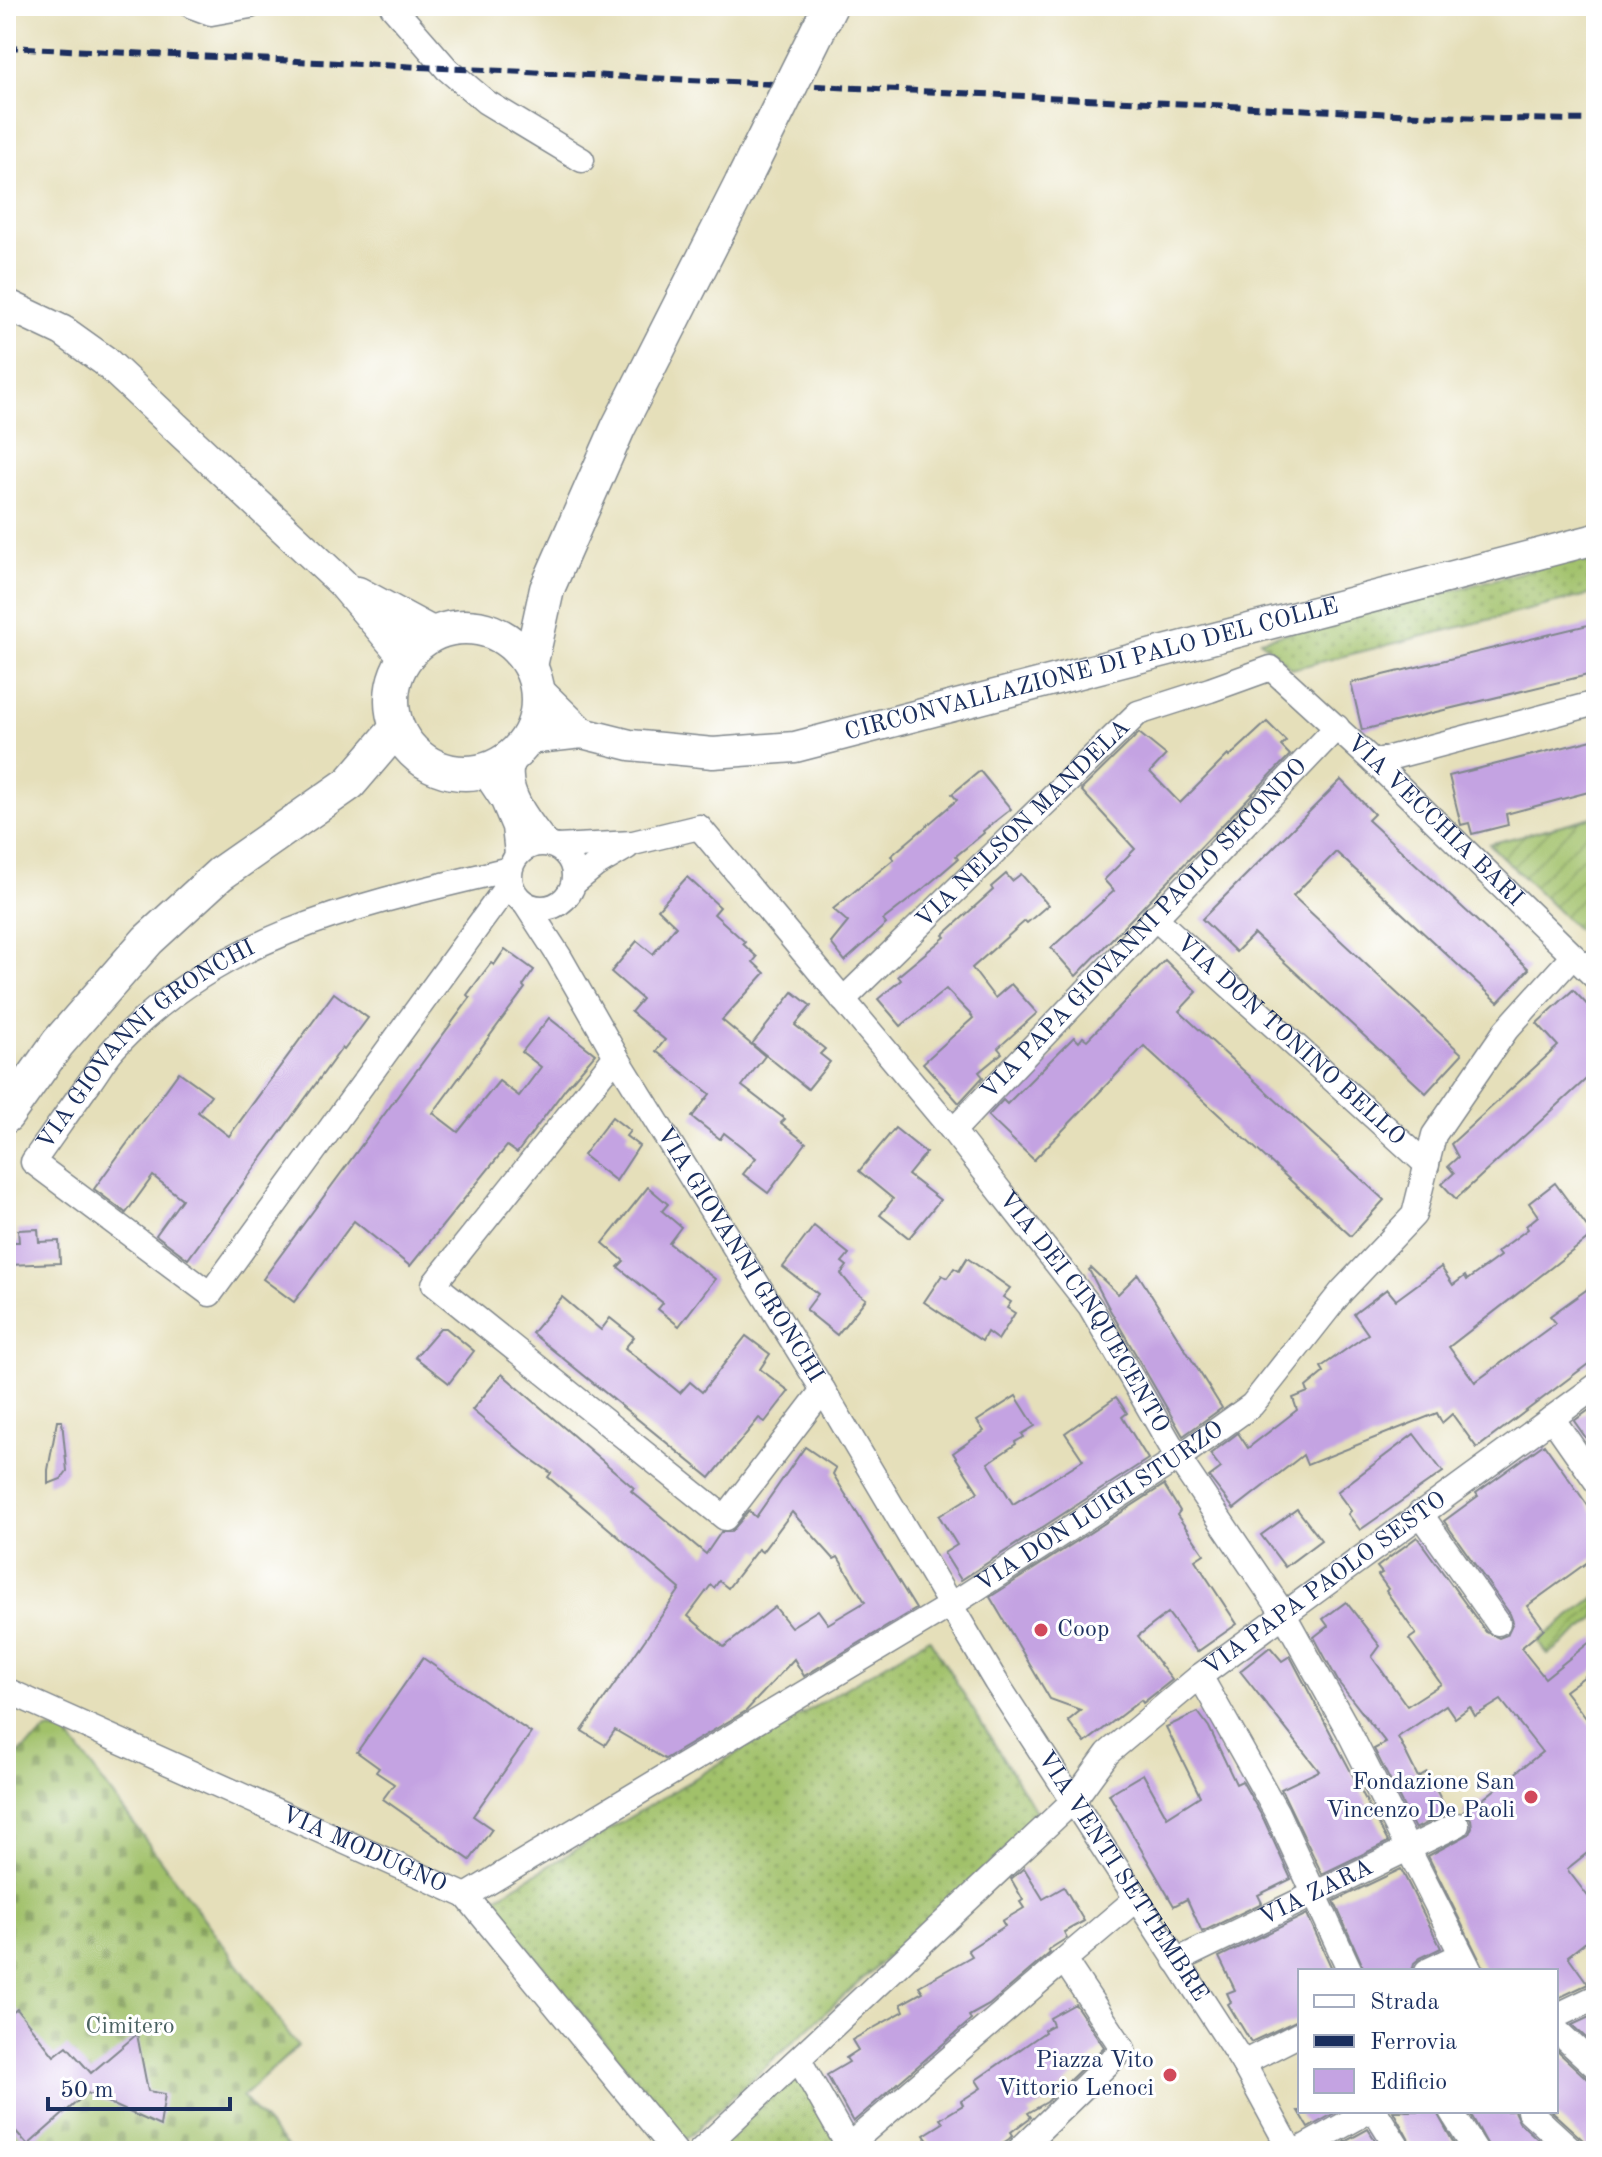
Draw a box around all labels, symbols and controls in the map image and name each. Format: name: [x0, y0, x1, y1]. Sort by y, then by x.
street label: CIRCONVALLAZIONE DI PALO DEL COLLE: [842, 594, 1341, 746]
street label: VIA NELSON MANDELA: [912, 715, 1135, 933]
street label: VIA VECCHIA BARI: [1342, 731, 1527, 911]
street label: VIA PAPA GIOVANNI PAOLO SECONDO: [977, 754, 1312, 1105]
street label: VIA DON TONINO BELLO: [1171, 931, 1409, 1150]
street label: VIA GIOVANNI GRONCHI: [34, 936, 259, 1154]
street label: VIA GIOVANNI GRONCHI: [651, 1123, 827, 1387]
street label: VIA DEI CINQUECENTO: [993, 1187, 1173, 1437]
street label: VIA DON LUIGI STURZO: [972, 1417, 1228, 1597]
street label: VIA PAPA PAOLO SESTO: [1199, 1488, 1451, 1681]
place label: Coop: [1057, 1618, 1109, 1642]
marker: Coop: [1032, 1621, 1050, 1639]
street label: VIA VENTI SETTEMBRE: [1032, 1747, 1212, 2006]
place label: Fondazione San Vincenzo De Paoli: [1326, 1771, 1515, 1823]
marker: Fondazione San Vincenzo De Paoli: [1522, 1788, 1540, 1806]
street label: VIA MODUGNO: [277, 1803, 450, 1898]
street label: VIA ZARA: [1256, 1856, 1377, 1931]
legend: [1298, 1969, 1558, 2113]
text: Strada: [1370, 1991, 1440, 2015]
park label: Cimitero: [85, 2015, 175, 2039]
text: Ferrovia: [1370, 2031, 1457, 2055]
place label: Piazza Vito Vittorio Lenoci: [997, 2049, 1154, 2101]
scale bar: [48, 2061, 230, 2111]
marker: Piazza Vito Vittorio Lenoci: [1161, 2066, 1179, 2084]
text: Edificio: [1370, 2071, 1447, 2095]
text: 50 m: [60, 2079, 114, 2103]

